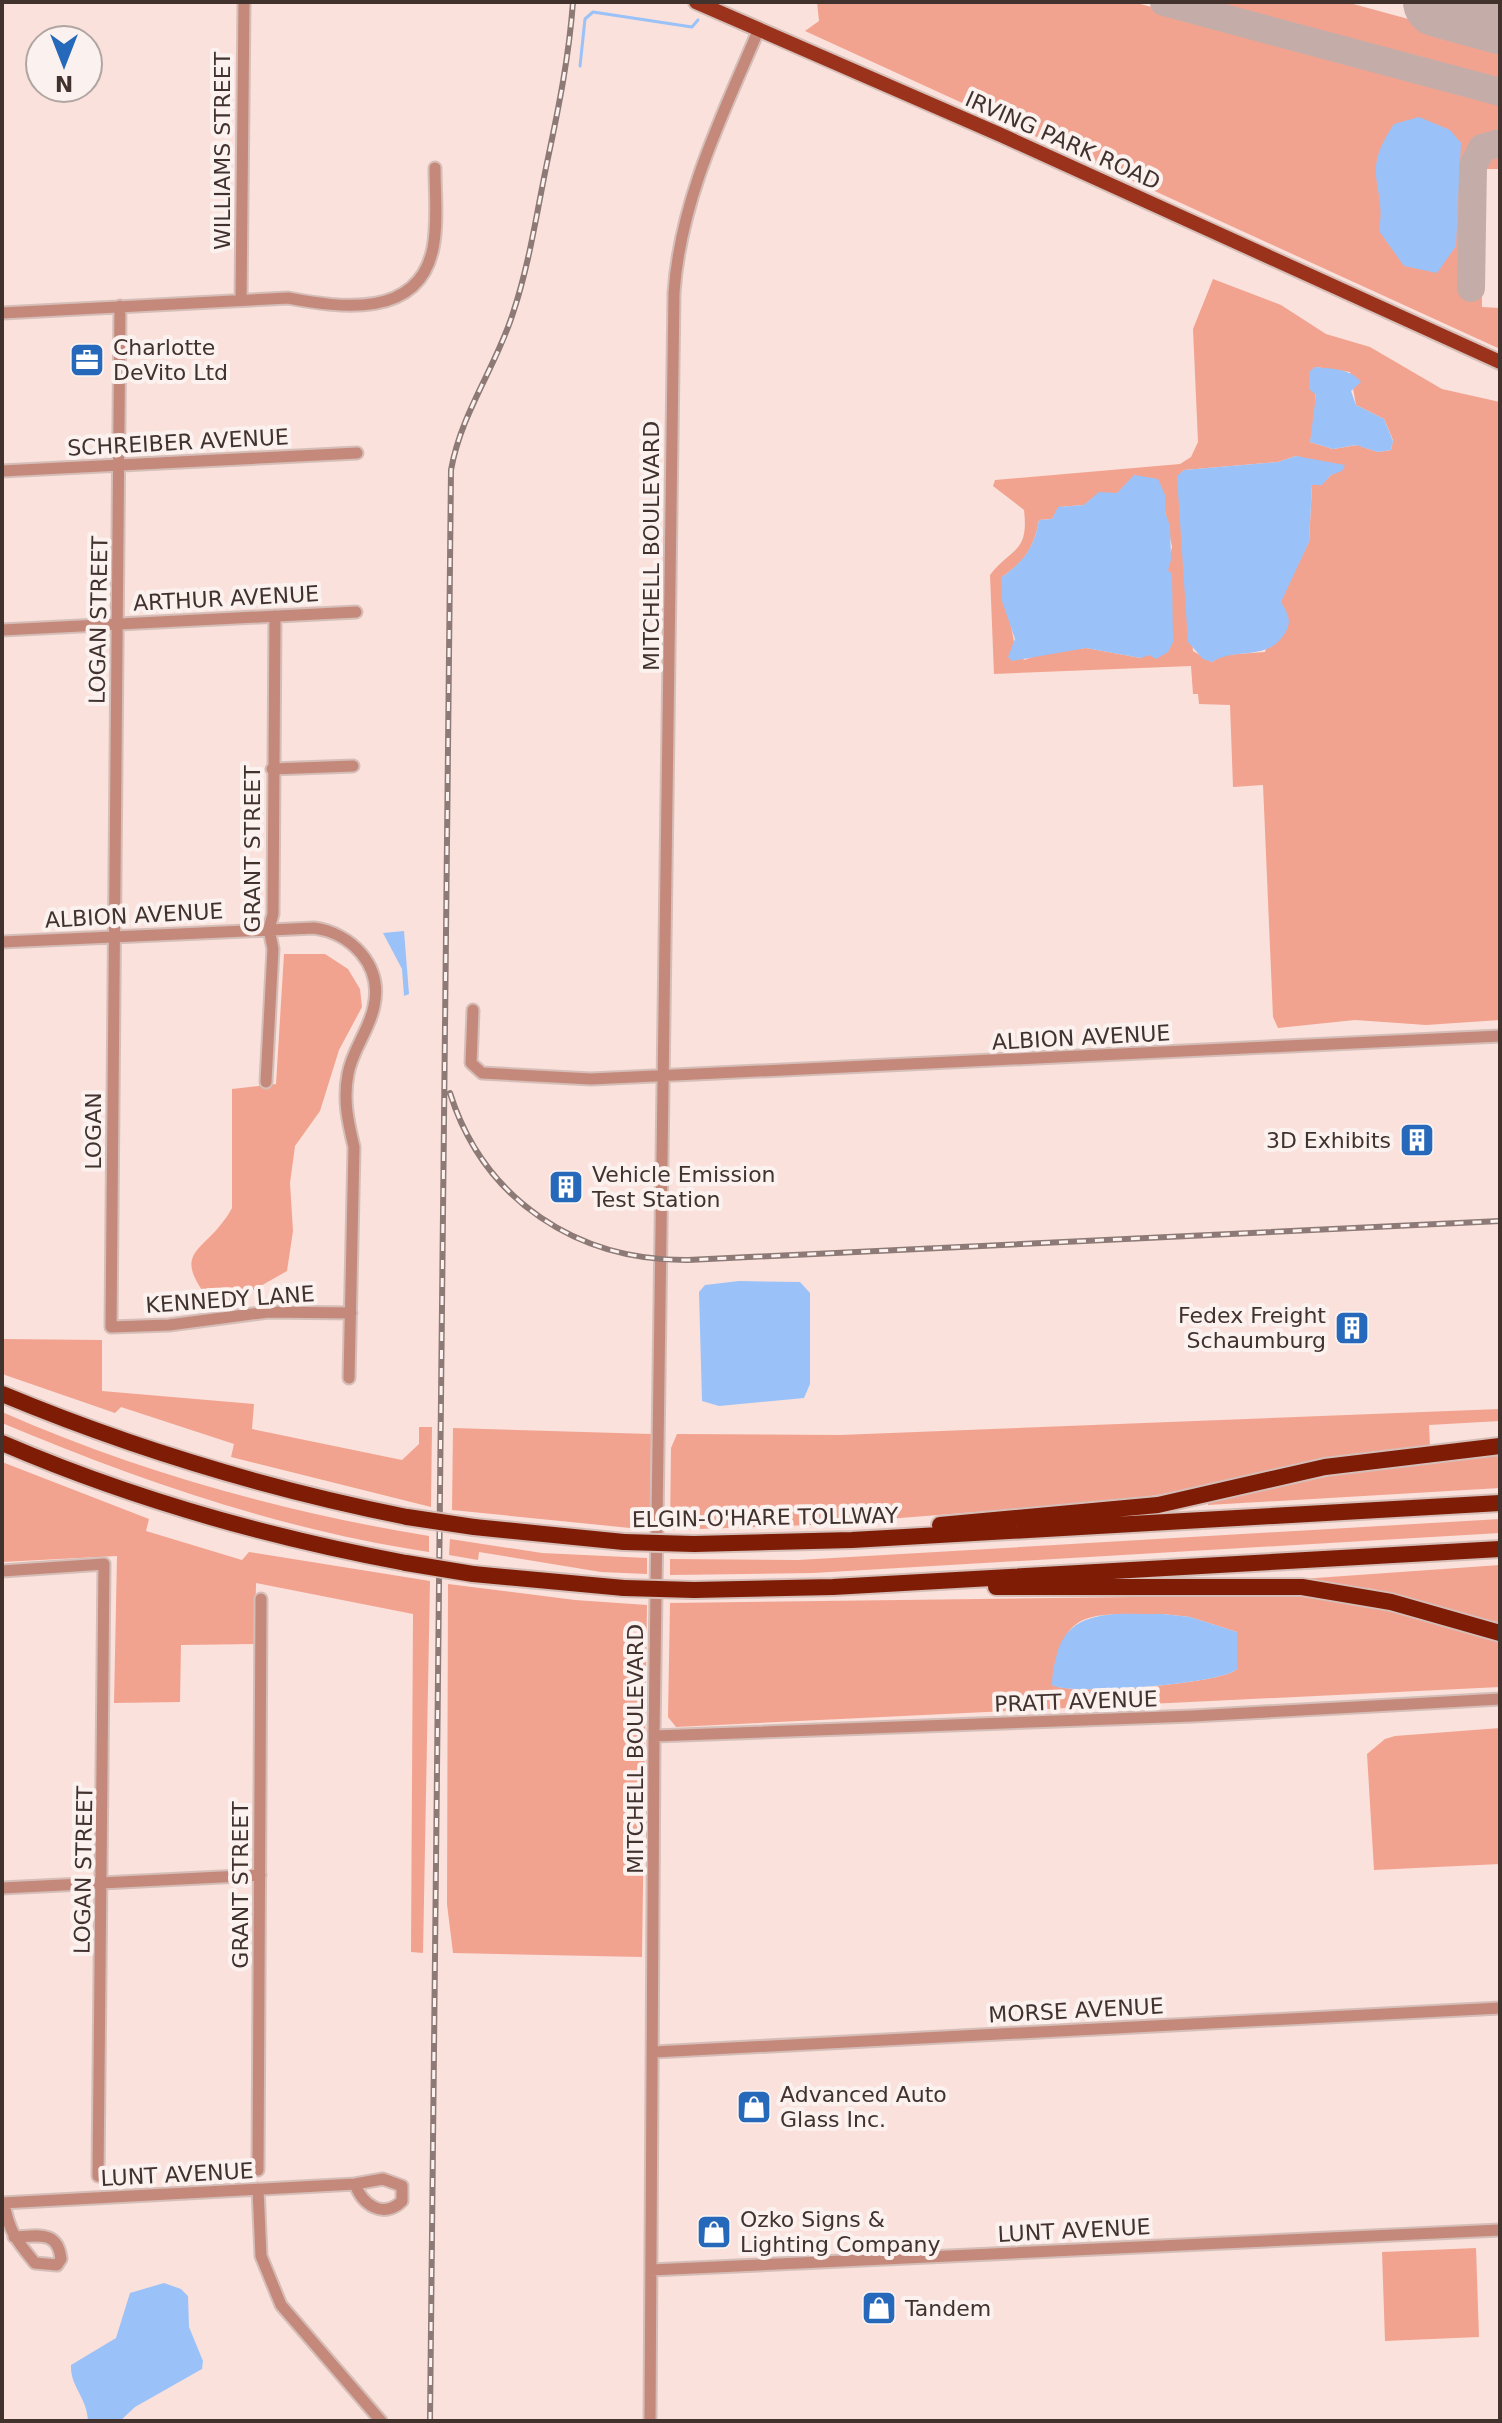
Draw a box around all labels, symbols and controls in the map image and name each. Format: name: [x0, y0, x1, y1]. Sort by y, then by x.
north arrow: [24, 24, 104, 104]
street label: WILLIAMS STREET: [210, 51, 235, 250]
text: N: [55, 71, 73, 96]
street label: IRVING PARK ROAD: [962, 86, 1164, 195]
place label: Charlotte DeVito Ltd: [113, 335, 228, 385]
office icon: Charlotte DeVito Ltd: [68, 341, 106, 379]
street label: MITCHELL BOULEVARD: [639, 421, 664, 671]
street label: SCHREIBER AVENUE: [67, 424, 289, 461]
street label: LOGAN STREET: [85, 535, 112, 704]
street label: ARTHUR AVENUE: [132, 581, 320, 616]
street label: GRANT STREET: [240, 765, 265, 933]
street label: ALBION AVENUE: [44, 898, 224, 933]
street label: ALBION AVENUE: [991, 1020, 1171, 1055]
street label: LOGAN: [81, 1092, 106, 1170]
building icon: 3D Exhibits: [1398, 1121, 1436, 1159]
place label: 3D Exhibits: [1266, 1128, 1391, 1153]
place label: Vehicle Emission Test Station: [591, 1162, 776, 1212]
building icon: Vehicle Emission Test Station: [547, 1168, 585, 1206]
street label: KENNEDY LANE: [145, 1281, 315, 1318]
place label: Fedex Freight Schaumburg: [1178, 1303, 1326, 1353]
building icon: Fedex Freight Schaumburg: [1333, 1309, 1371, 1347]
street label: ELGIN-O'HARE TOLLWAY: [632, 1503, 899, 1532]
street label: MITCHELL BOULEVARD: [623, 1624, 648, 1874]
street label: PRATT AVENUE: [994, 1686, 1158, 1717]
street label: LOGAN STREET: [70, 1785, 97, 1954]
street label: GRANT STREET: [228, 1801, 253, 1969]
street label: MORSE AVENUE: [988, 1993, 1164, 2028]
place label: Advanced Auto Glass Inc.: [780, 2082, 947, 2132]
shop icon: Advanced Auto Glass Inc.: [735, 2088, 773, 2126]
street label: LUNT AVENUE: [100, 2158, 254, 2191]
place label: Ozko Signs & Lighting Company: [740, 2207, 941, 2257]
shop icon: Ozko Signs & Lighting Company: [695, 2213, 733, 2251]
street label: LUNT AVENUE: [997, 2214, 1151, 2247]
shop icon: Tandem: [860, 2289, 898, 2327]
place label: Tandem: [904, 2296, 991, 2321]

